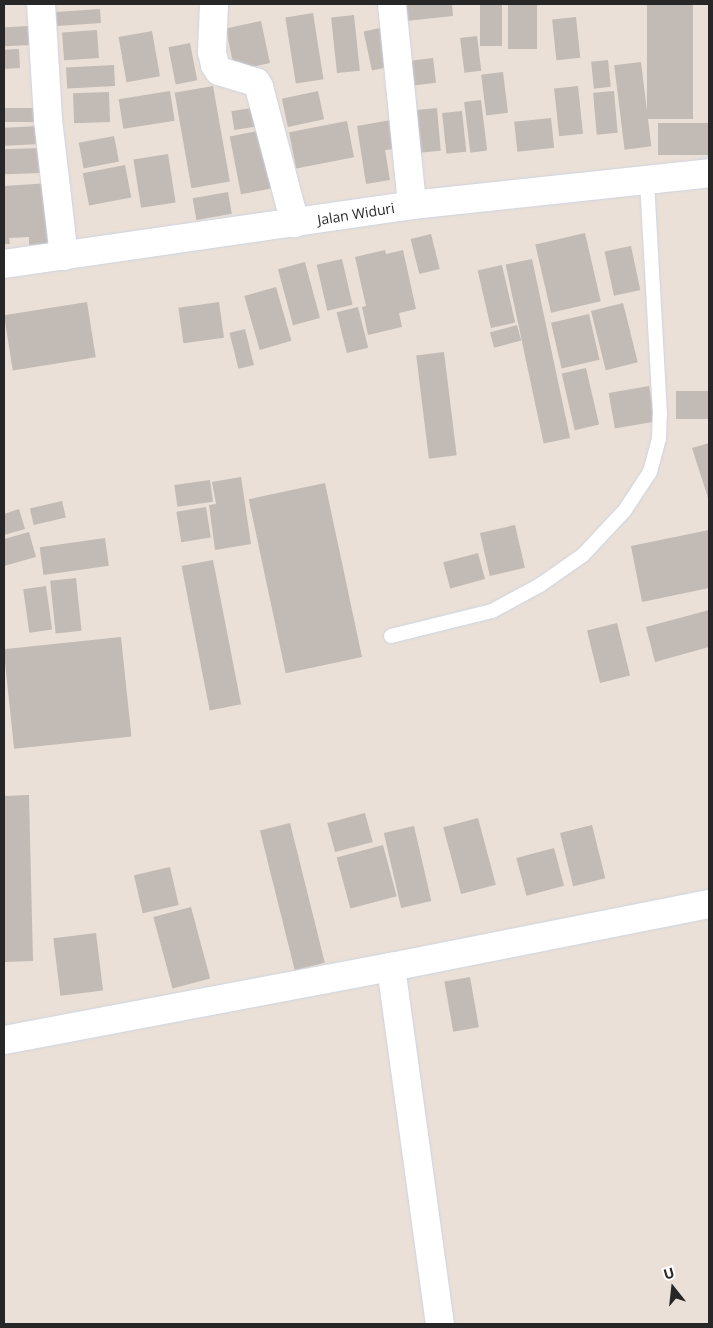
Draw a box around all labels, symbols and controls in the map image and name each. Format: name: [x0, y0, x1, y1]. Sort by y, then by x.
street label: Jalan Widuri: [316, 200, 396, 228]
north arrow: [648, 1263, 698, 1313]
text: U: [661, 1263, 676, 1284]

